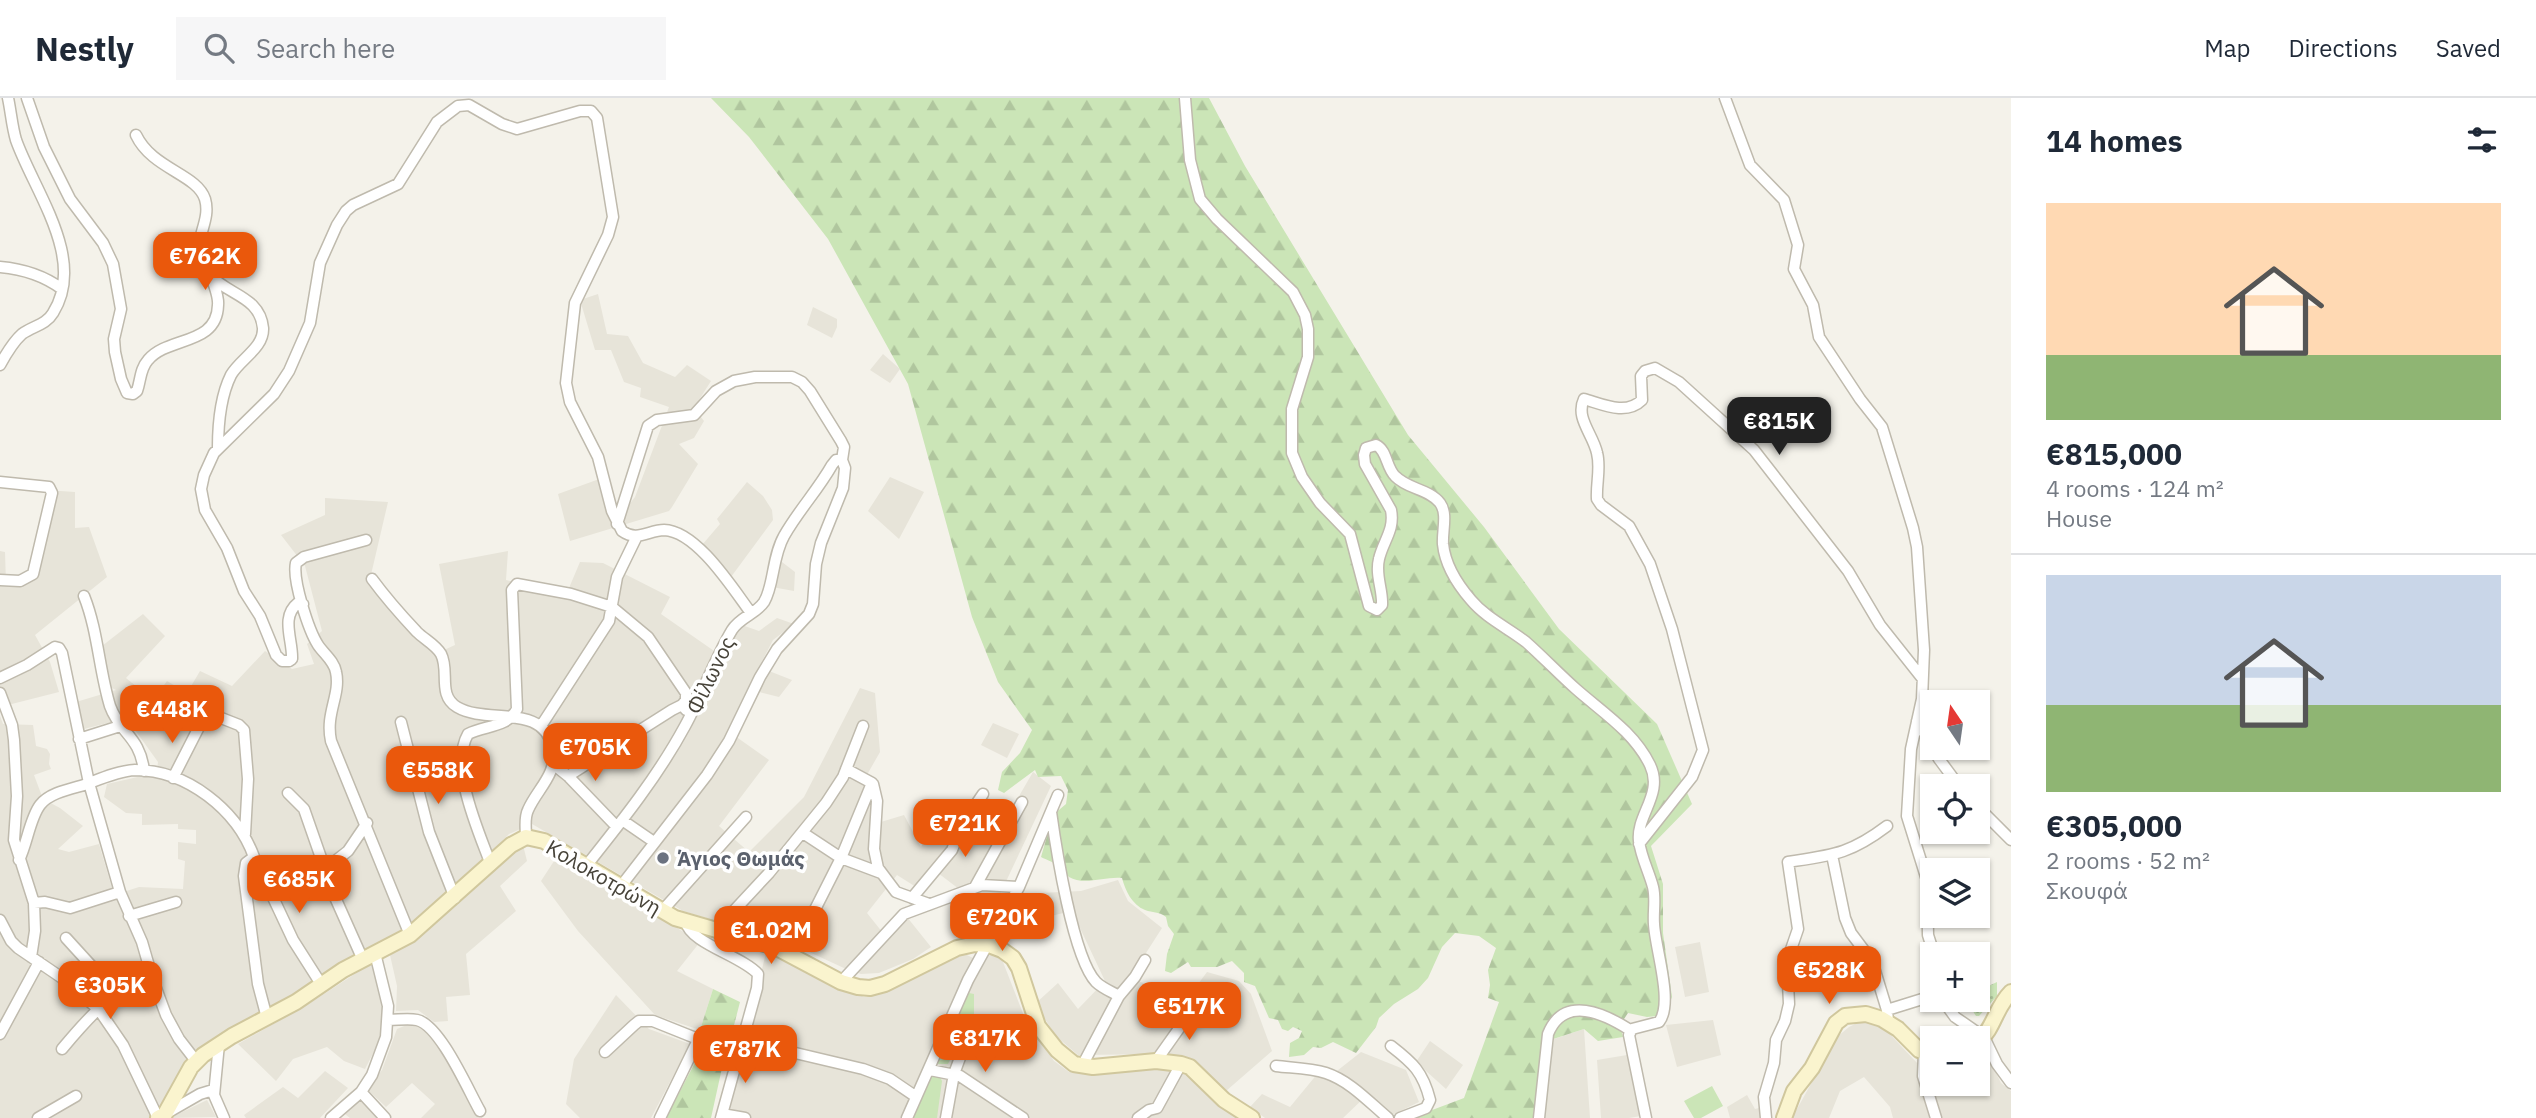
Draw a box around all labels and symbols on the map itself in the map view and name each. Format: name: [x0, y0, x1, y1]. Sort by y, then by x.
pin: €762K: [156, 232, 254, 292]
pin: €815K: [1730, 398, 1828, 457]
street label: Φίλωνος: [679, 632, 741, 718]
pin: €448K: [123, 686, 221, 745]
north arrow: [1920, 690, 1990, 760]
pin: €705K: [546, 724, 644, 783]
pin: €558K: [389, 746, 487, 806]
pin: €721K: [916, 800, 1014, 859]
street label: Κολοκοτρώνη: [541, 833, 667, 921]
place label: Άγιος Θωμάς: [677, 844, 805, 872]
marker: Άγιος Θωμάς: [655, 850, 671, 866]
pin: €685K: [250, 856, 348, 915]
pin: €720K: [953, 894, 1051, 953]
pin: €1.02M: [714, 906, 828, 966]
pin: €528K: [1780, 946, 1878, 1006]
pin: €305K: [61, 962, 159, 1021]
pin: €517K: [1140, 982, 1238, 1042]
pin: €817K: [936, 1014, 1034, 1074]
pin: €787K: [696, 1026, 794, 1085]

